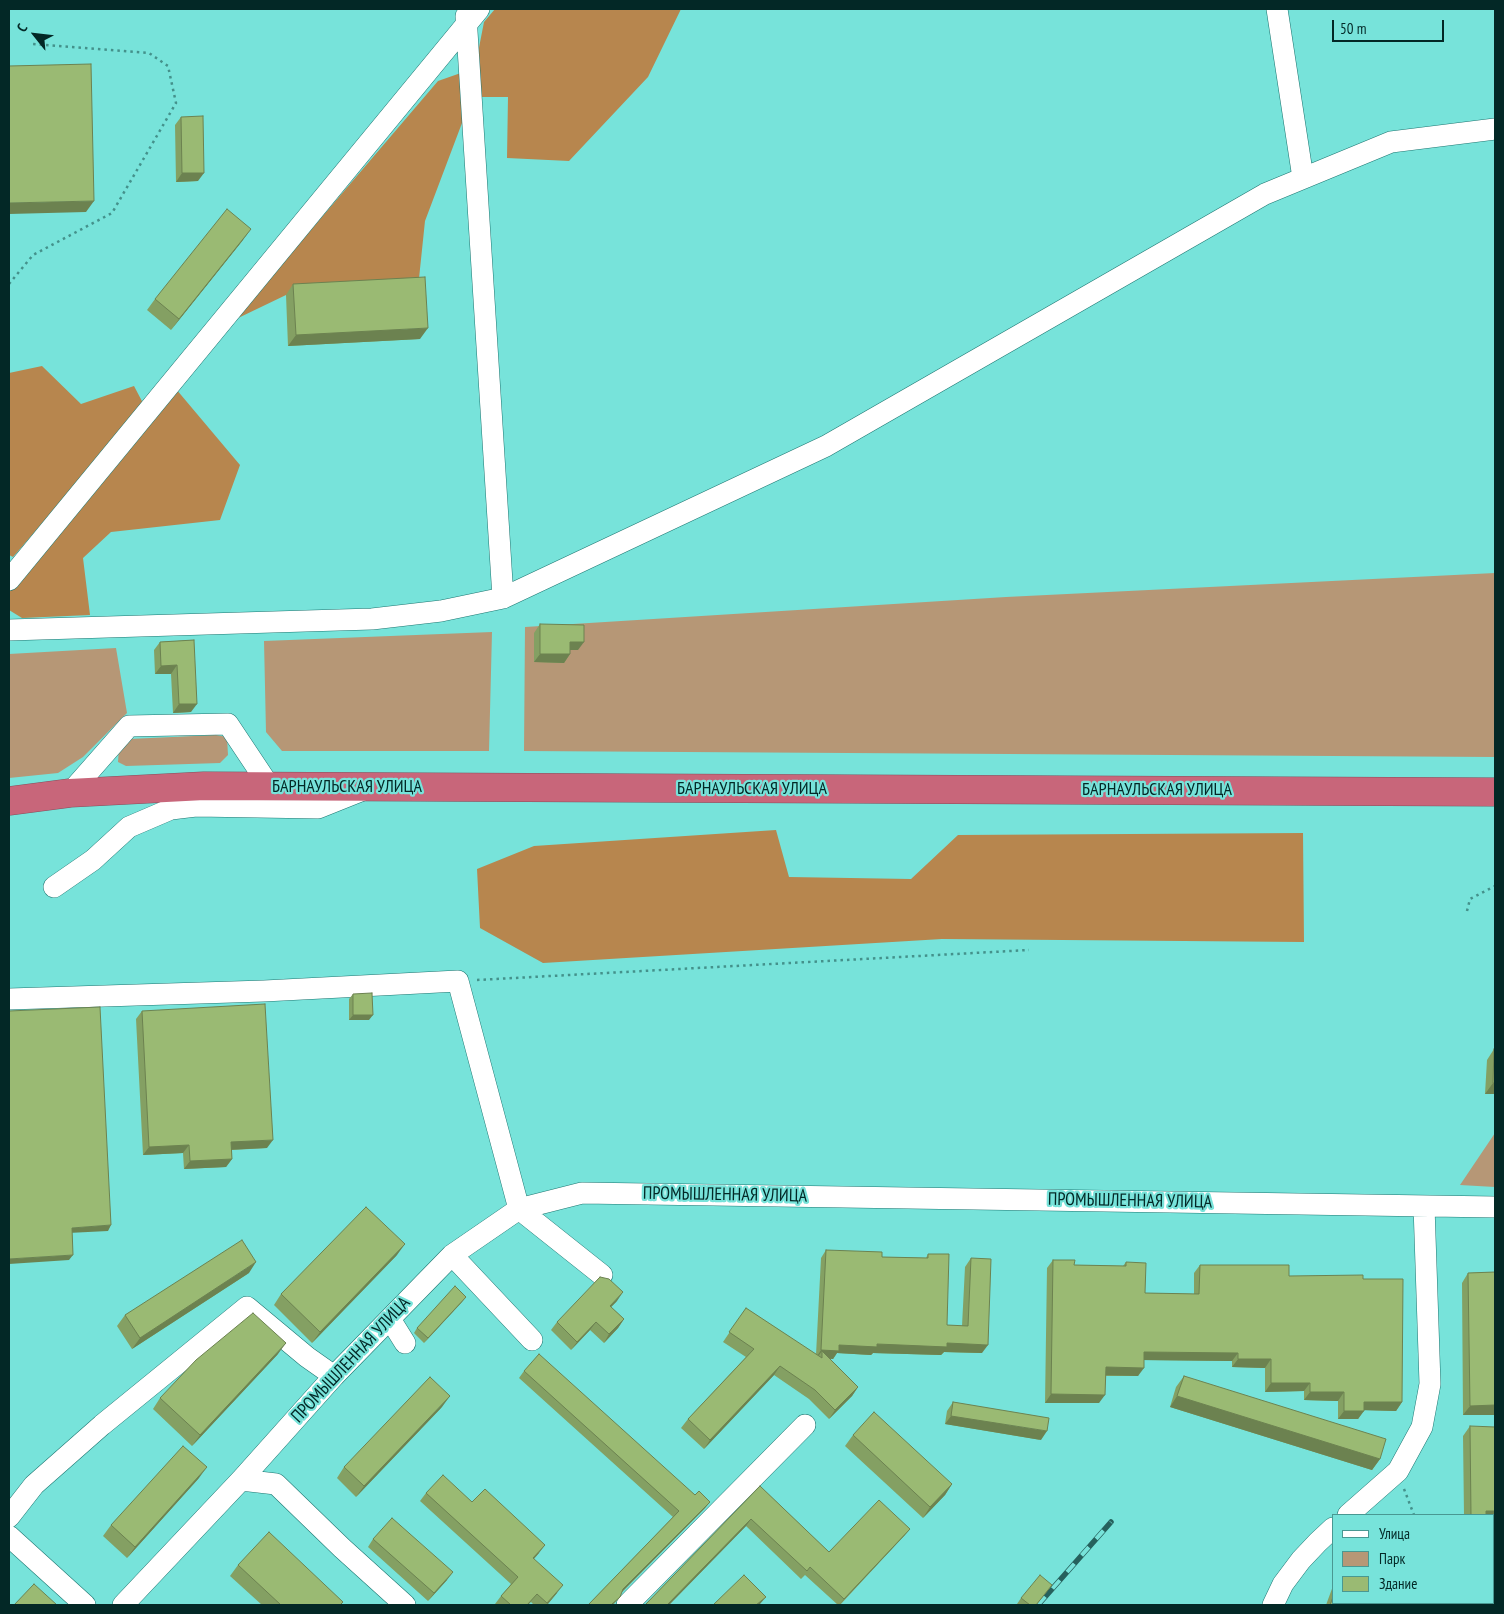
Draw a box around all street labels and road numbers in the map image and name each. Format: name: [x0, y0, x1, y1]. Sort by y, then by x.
street label: БАРНАУЛЬСКАЯ УЛИЦА: [272, 776, 422, 798]
street label: БАРНАУЛЬСКАЯ УЛИЦА: [677, 778, 827, 800]
street label: БАРНАУЛЬСКАЯ УЛИЦА: [1082, 779, 1232, 801]
street label: ПРОМЫШЛЕННАЯ УЛИЦА: [643, 1183, 807, 1207]
street label: ПРОМЫШЛЕННАЯ УЛИЦА: [1048, 1189, 1212, 1213]
street label: ПРОМЫШЛЕННАЯ УЛИЦА: [287, 1293, 415, 1427]

